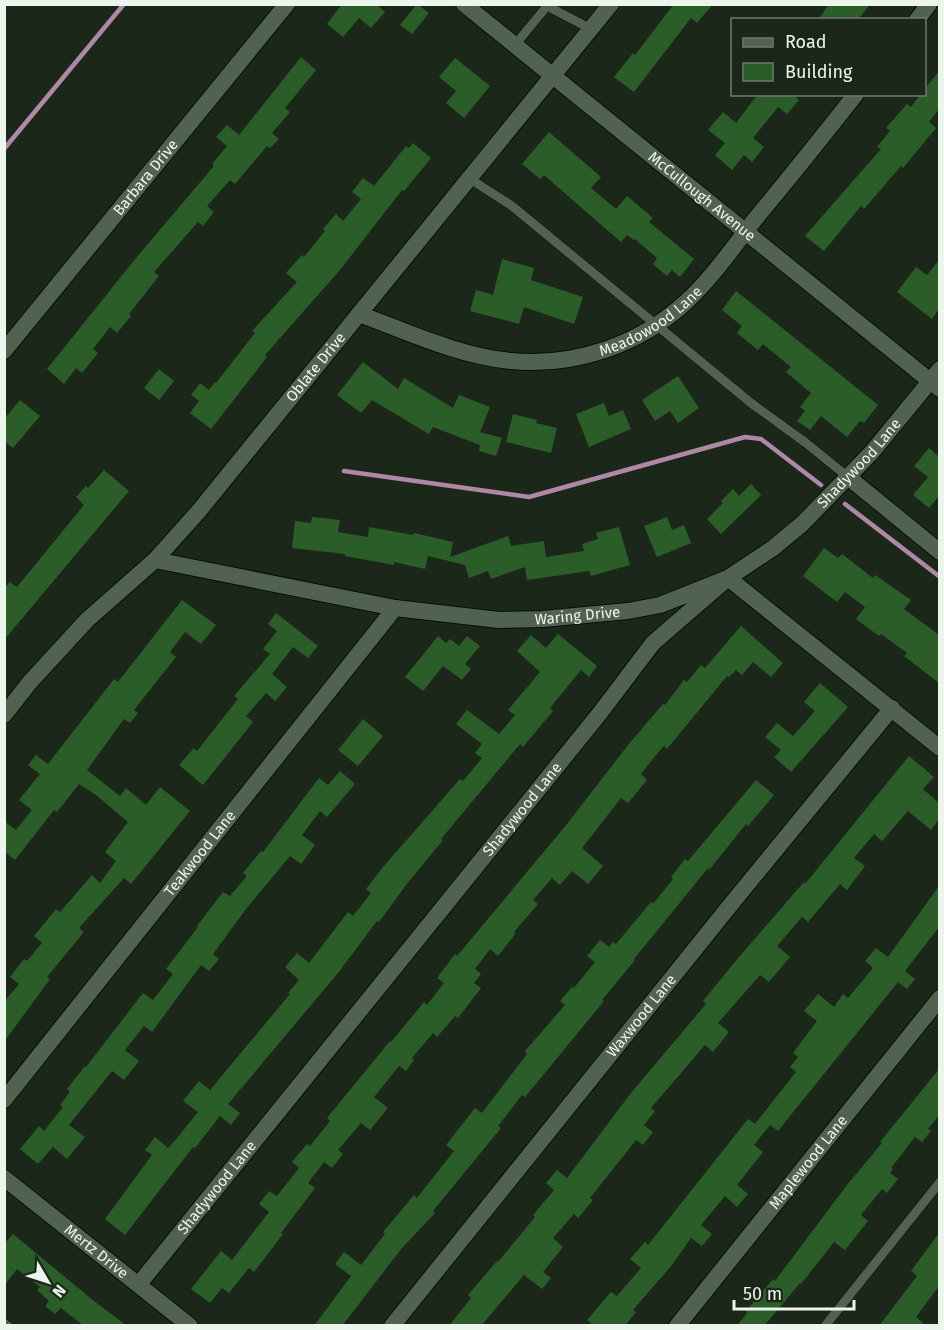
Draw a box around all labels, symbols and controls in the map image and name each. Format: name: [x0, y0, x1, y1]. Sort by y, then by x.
legend: [731, 18, 926, 96]
text: Road: [785, 31, 827, 53]
text: Building: [785, 61, 853, 83]
street label: Barbara Drive: [109, 136, 182, 219]
street label: McCullough Avenue: [645, 148, 759, 245]
street label: Meadowood Lane: [597, 282, 706, 360]
street label: Oblate Drive: [282, 329, 349, 406]
street label: Shadywood Lane: [813, 415, 905, 512]
street label: Waring Drive: [534, 603, 621, 628]
street label: Shadywood Lane: [479, 759, 565, 860]
street label: Teakwood Lane: [160, 807, 240, 900]
street label: Waxwood Lane: [603, 971, 680, 1061]
street label: Maplewood Lane: [765, 1112, 851, 1213]
street label: Shadywood Lane: [174, 1137, 260, 1238]
street label: Mertz Drive: [61, 1221, 132, 1282]
north arrow: [18, 1252, 78, 1312]
scale bar: [734, 1273, 854, 1311]
text: N: [49, 1281, 70, 1301]
text: 50 m: [743, 1283, 782, 1305]

